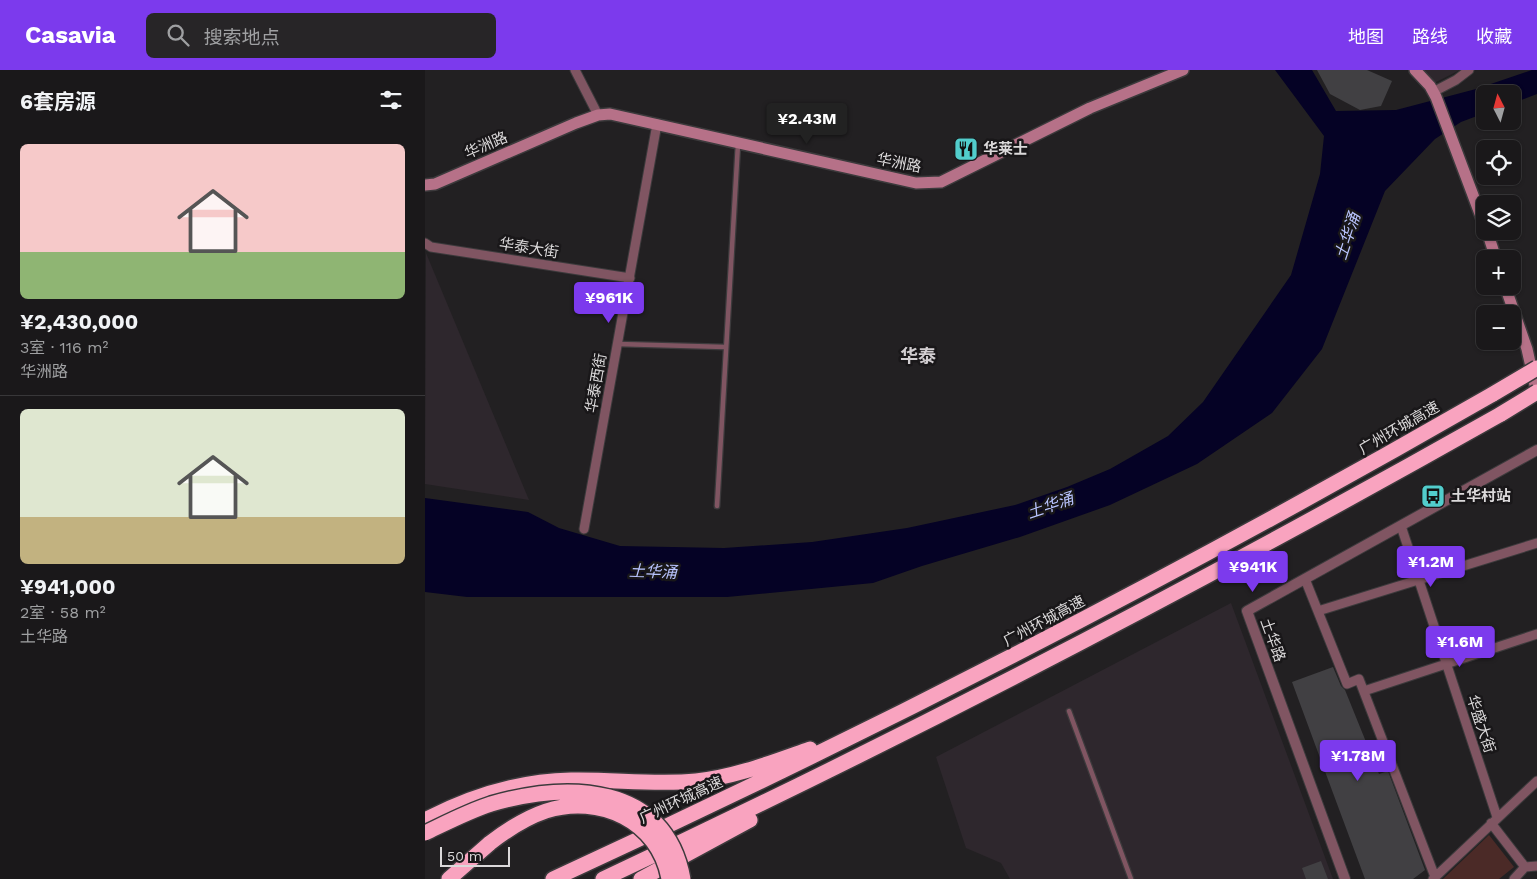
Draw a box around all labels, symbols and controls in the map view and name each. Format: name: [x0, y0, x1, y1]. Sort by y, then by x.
search box: [146, 13, 496, 58]
text: Casavia: [25, 21, 116, 49]
icon: search: [164, 21, 192, 49]
text: 搜索地点: [204, 26, 280, 49]
text: 地图: [1348, 26, 1384, 47]
text: 路线: [1412, 26, 1448, 47]
text: 收藏: [1476, 26, 1512, 47]
north arrow: [1476, 85, 1521, 130]
map controls: [1476, 85, 1521, 350]
icon: filters: [377, 86, 405, 114]
text: 6套房源: [20, 89, 96, 114]
pin: ¥2.43M: [766, 102, 848, 145]
text: ¥2.43M: [777, 109, 837, 128]
street label: 华洲路: [462, 128, 510, 162]
restaurant icon: 华莱士: [953, 136, 979, 162]
place label: 华莱士: [983, 140, 1028, 158]
button: locate: [1476, 140, 1521, 185]
street label: 华洲路: [875, 150, 923, 176]
icon: home: [168, 176, 258, 266]
button: layers: [1476, 195, 1521, 240]
water label: 土华涌: [1331, 208, 1365, 262]
street label: 华泰大街: [498, 234, 560, 262]
button: +: [1476, 250, 1521, 295]
pin: ¥961K: [574, 282, 644, 324]
text: ¥961K: [585, 288, 633, 307]
button: −: [1476, 305, 1521, 350]
text: ¥2,430,000: [20, 309, 138, 334]
text: 3室 · 116 m²: [20, 338, 108, 357]
district label: 华泰: [900, 345, 936, 366]
street label: 华泰西街: [582, 352, 610, 414]
text: 华洲路: [20, 362, 68, 381]
street label: 广州环城高速: [1356, 398, 1442, 458]
icon: home: [168, 442, 258, 532]
bus stop icon: 土华村站: [1420, 483, 1446, 509]
place label: 土华村站: [1451, 487, 1511, 505]
water label: 土华涌: [1024, 488, 1078, 522]
pin: ¥1.2M: [1396, 546, 1466, 588]
pin: ¥941K: [1218, 550, 1288, 593]
text: ¥1.2M: [1408, 552, 1454, 571]
text: ¥941K: [1229, 557, 1277, 576]
water label: 土华涌: [629, 561, 679, 582]
text: ¥941,000: [20, 574, 116, 599]
street label: 广州环城高速: [1000, 592, 1088, 650]
text: 2室 · 58 m²: [20, 603, 106, 622]
street label: 土华路: [1257, 616, 1289, 664]
pin: ¥1.6M: [1425, 626, 1495, 668]
text: 土华路: [20, 627, 68, 646]
text: ¥1.6M: [1437, 632, 1483, 651]
street label: 华盛大街: [1463, 693, 1499, 755]
pin: ¥1.78M: [1317, 740, 1399, 782]
text: ¥1.78M: [1331, 746, 1385, 765]
street label: 广州环城高速: [636, 773, 726, 827]
scale bar: [440, 844, 510, 867]
text: 50 m: [447, 848, 482, 864]

